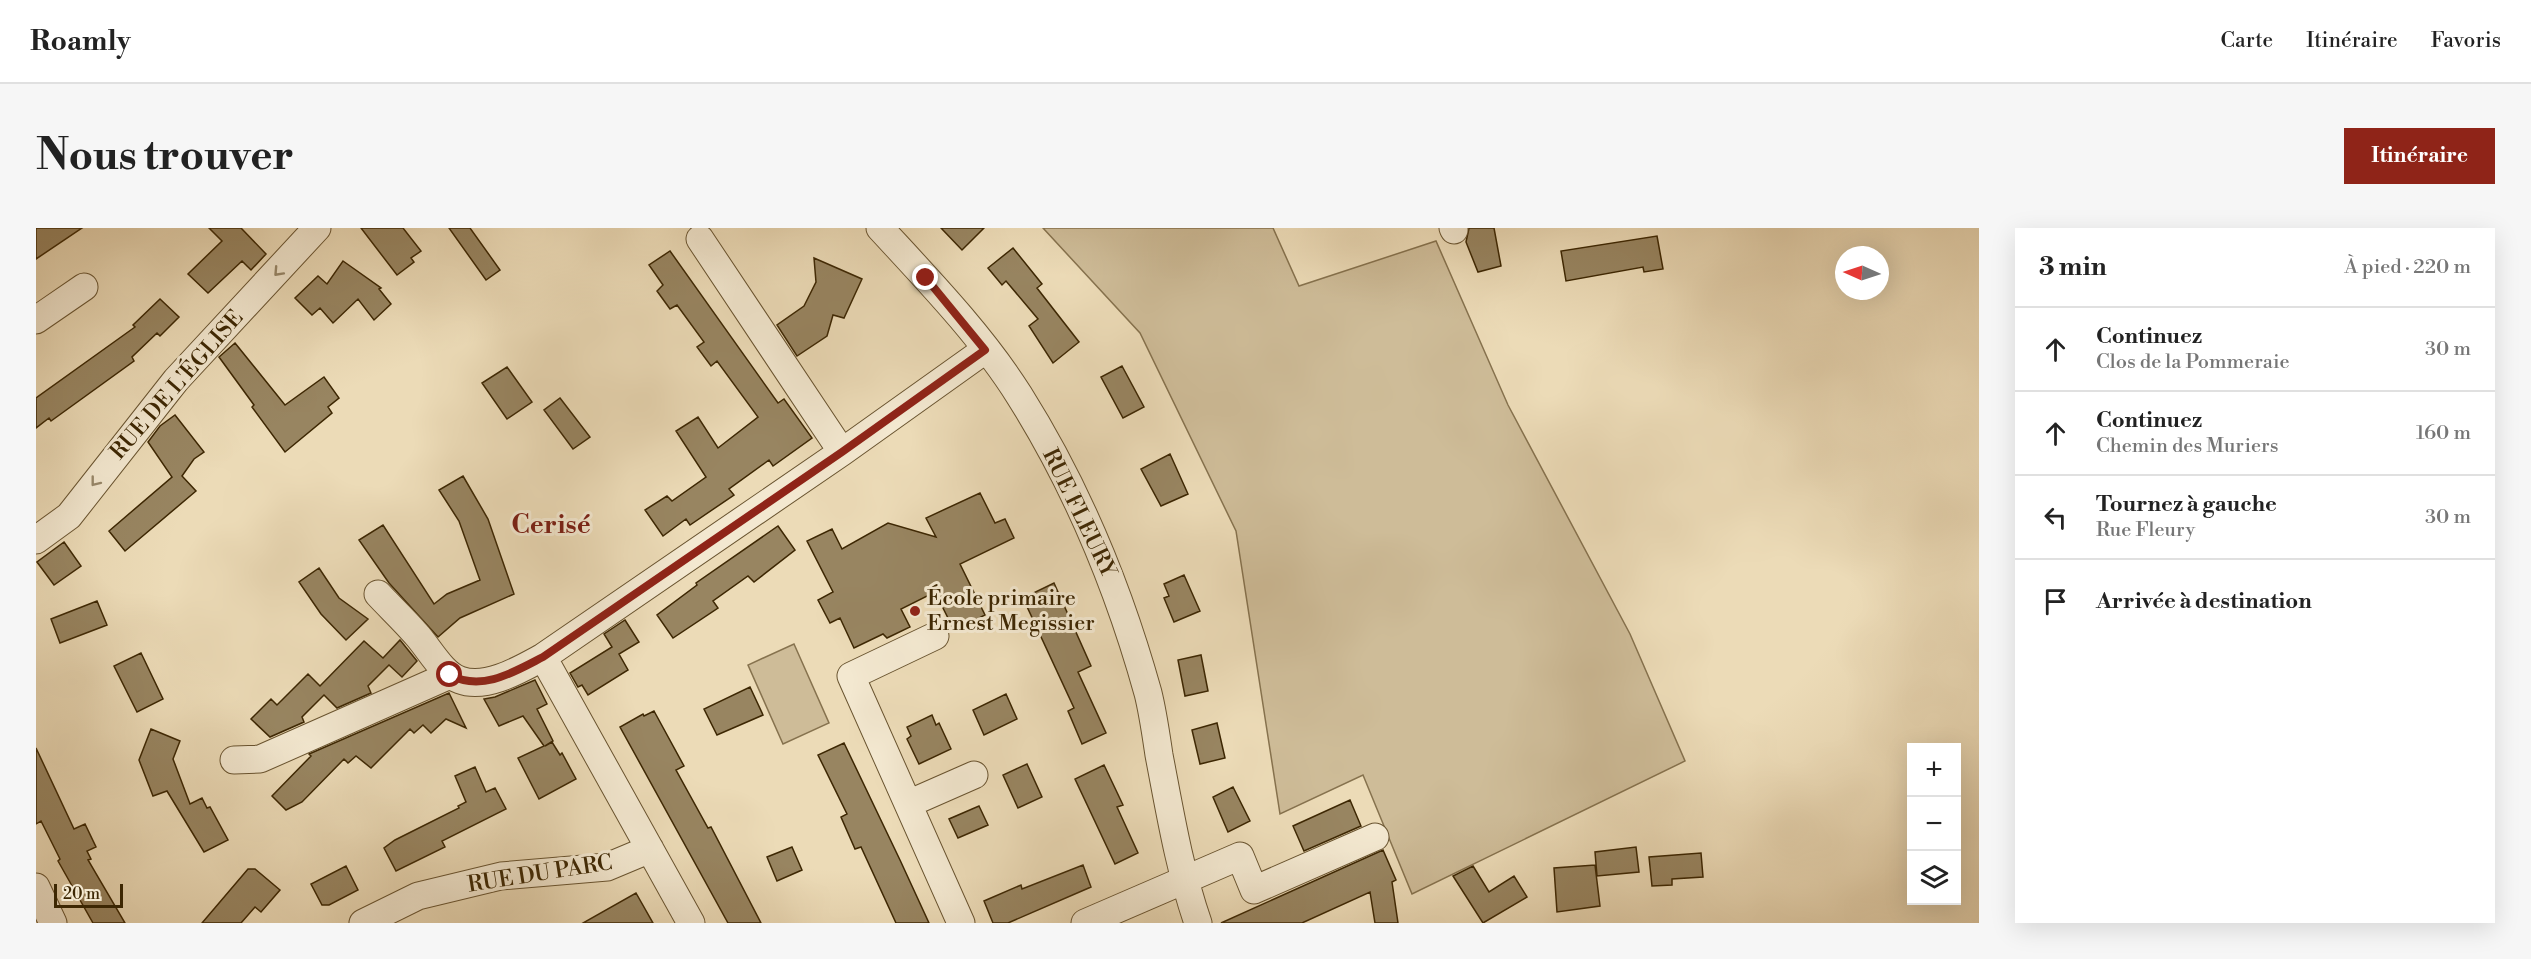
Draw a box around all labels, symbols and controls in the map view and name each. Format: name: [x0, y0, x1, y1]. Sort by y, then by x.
text: Roamly: [30, 24, 131, 59]
text: Carte: [2221, 28, 2273, 54]
text: Itinéraire: [2306, 28, 2398, 54]
text: Favoris: [2431, 28, 2501, 54]
button: Itinéraire: [2344, 128, 2495, 184]
text: Nous trouver: [36, 130, 294, 183]
north arrow: [1835, 246, 1889, 300]
text: 3 min: [2039, 251, 2107, 283]
text: À pied · 220 m: [2344, 255, 2471, 280]
route end: [912, 264, 938, 290]
one-way arrow: [274, 265, 285, 275]
street label: RUE DE L'ÉGLISE: [104, 304, 249, 465]
text: Continuez: [2096, 323, 2202, 350]
icon: ahead: [2039, 333, 2072, 366]
text: 30 m: [2425, 337, 2471, 362]
text: Clos de la Pommeraie: [2096, 350, 2290, 375]
text: Continuez: [2096, 407, 2202, 434]
icon: ahead: [2039, 417, 2072, 450]
text: 160 m: [2416, 421, 2471, 446]
text: Chemin des Muriers: [2096, 434, 2278, 459]
street label: RUE FLEURY: [1036, 444, 1122, 583]
one-way arrow: [92, 476, 103, 487]
text: Tournez à gauche: [2096, 491, 2277, 518]
icon: left: [2039, 501, 2072, 534]
text: 30 m: [2425, 505, 2471, 530]
district label: Cerisé: [511, 509, 591, 541]
text: Rue Fleury: [2096, 518, 2195, 543]
place label: École primaire Ernest Megissier: [927, 584, 1095, 637]
icon: arrive: [2039, 585, 2072, 618]
text: Arrivée à destination: [2096, 588, 2312, 615]
marker: École primaire Ernest Megissier: [908, 604, 922, 618]
route start: [436, 661, 462, 687]
map controls: [1907, 743, 1961, 905]
button: +: [1907, 743, 1961, 797]
button: −: [1907, 797, 1961, 851]
street label: RUE DU PARC: [466, 849, 614, 899]
button: layers: [1907, 851, 1961, 905]
scale bar: [54, 881, 123, 908]
text: 20 m: [63, 884, 100, 904]

